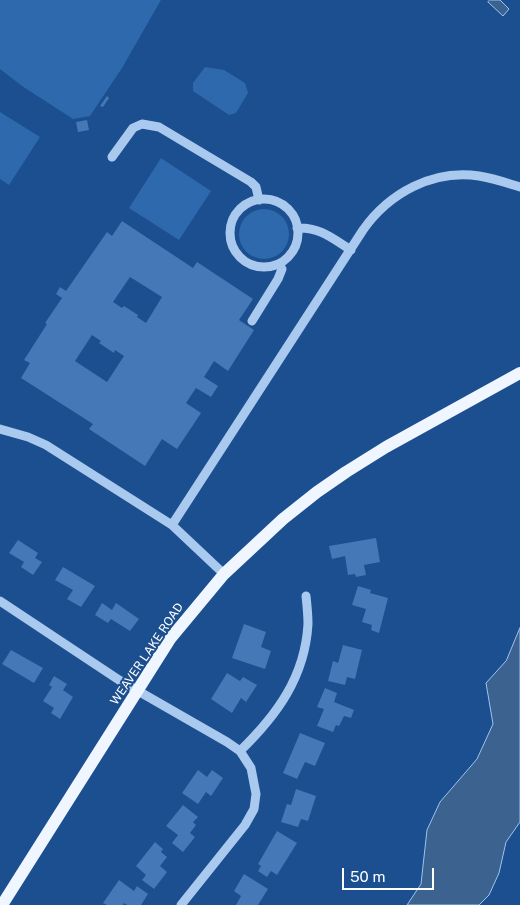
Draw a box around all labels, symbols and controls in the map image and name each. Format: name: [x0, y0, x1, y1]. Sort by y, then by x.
street label: WEAVER LAKE ROAD: [107, 600, 187, 708]
scale bar: [345, 858, 438, 890]
text: 50 m: [350, 868, 385, 885]

